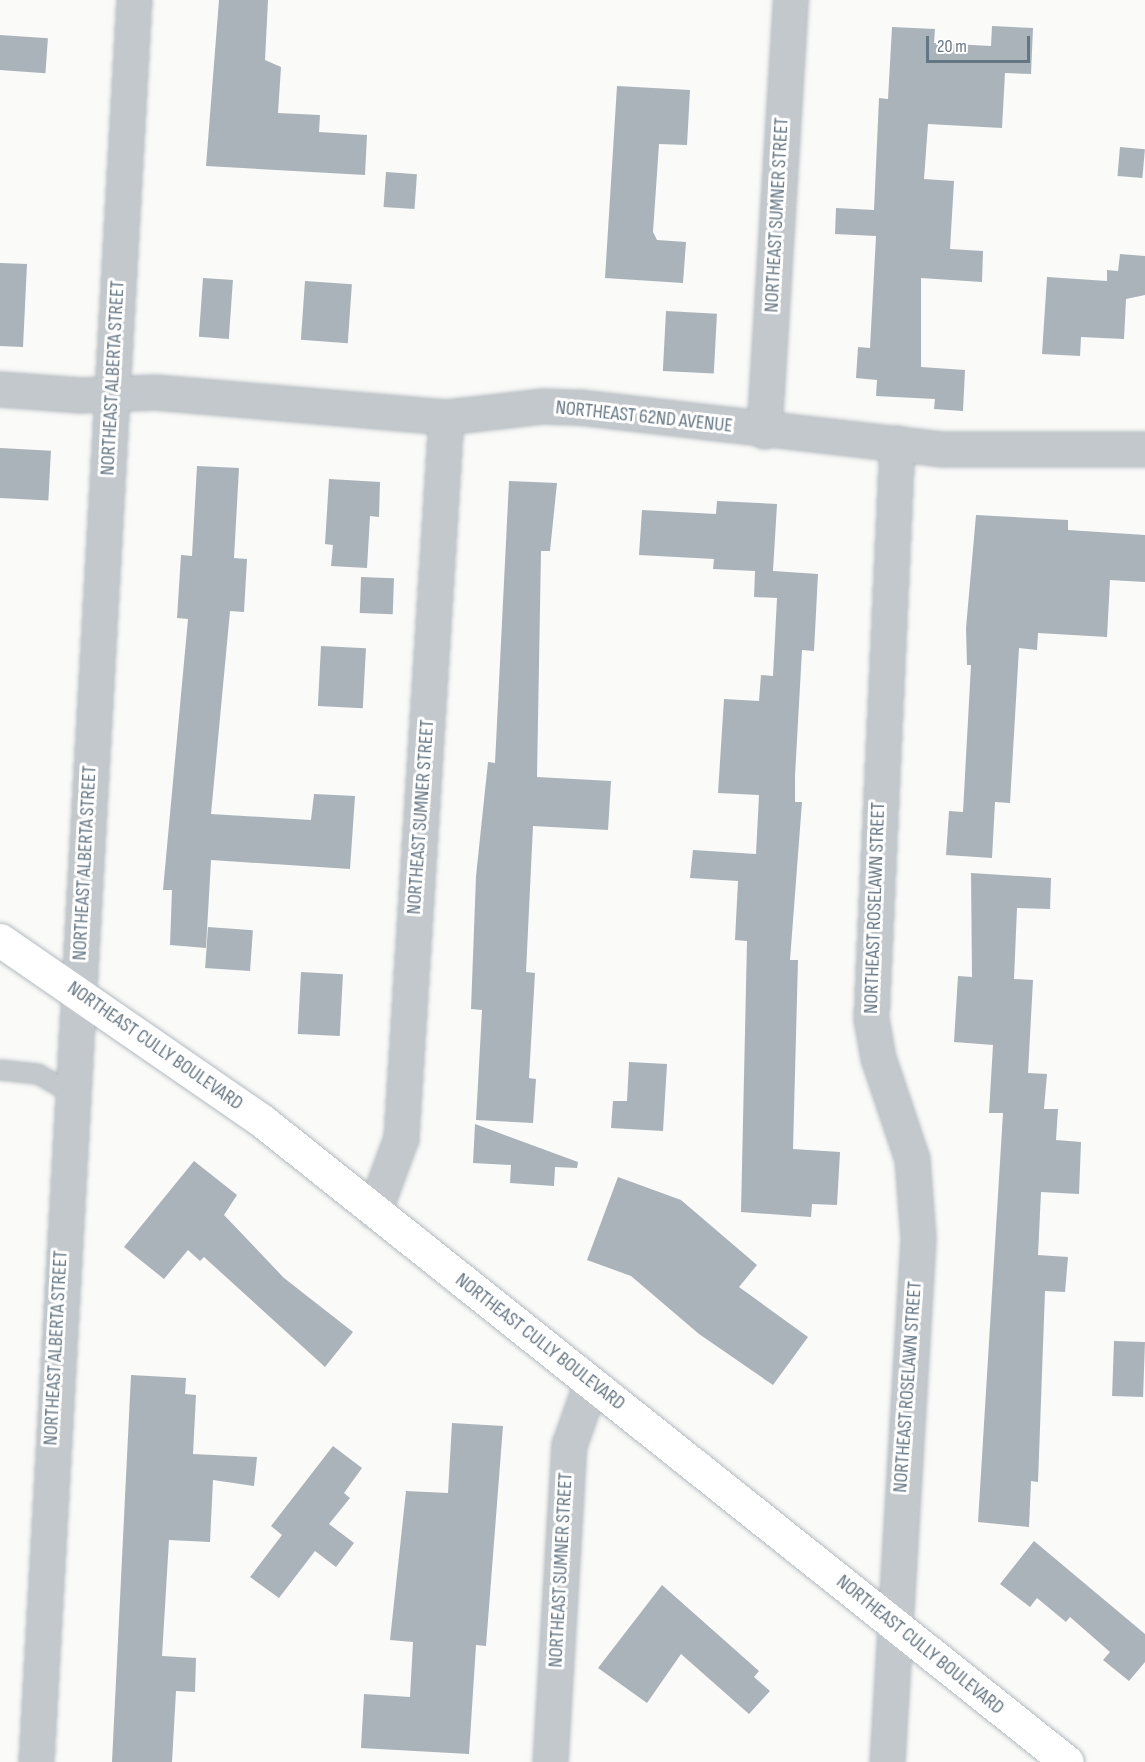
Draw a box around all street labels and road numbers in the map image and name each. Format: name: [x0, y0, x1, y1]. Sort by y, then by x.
street label: NORTHEAST SUMNER STREET: [760, 117, 794, 313]
street label: NORTHEAST ALBERTA STREET: [96, 280, 130, 476]
street label: NORTHEAST 62ND AVENUE: [554, 396, 734, 438]
street label: NORTHEAST SUMNER STREET: [402, 719, 440, 915]
street label: NORTHEAST ALBERTA STREET: [68, 765, 102, 961]
street label: NORTHEAST ROSELAWN STREET: [859, 802, 891, 1014]
street label: NORTHEAST CULLY BOULEVARD: [63, 976, 247, 1116]
street label: NORTHEAST ALBERTA STREET: [39, 1250, 73, 1446]
street label: NORTHEAST CULLY BOULEVARD: [450, 1268, 630, 1416]
street label: NORTHEAST ROSELAWN STREET: [889, 1281, 927, 1493]
street label: NORTHEAST SUMNER STREET: [544, 1472, 578, 1668]
street label: NORTHEAST CULLY BOULEVARD: [831, 1570, 1009, 1720]

